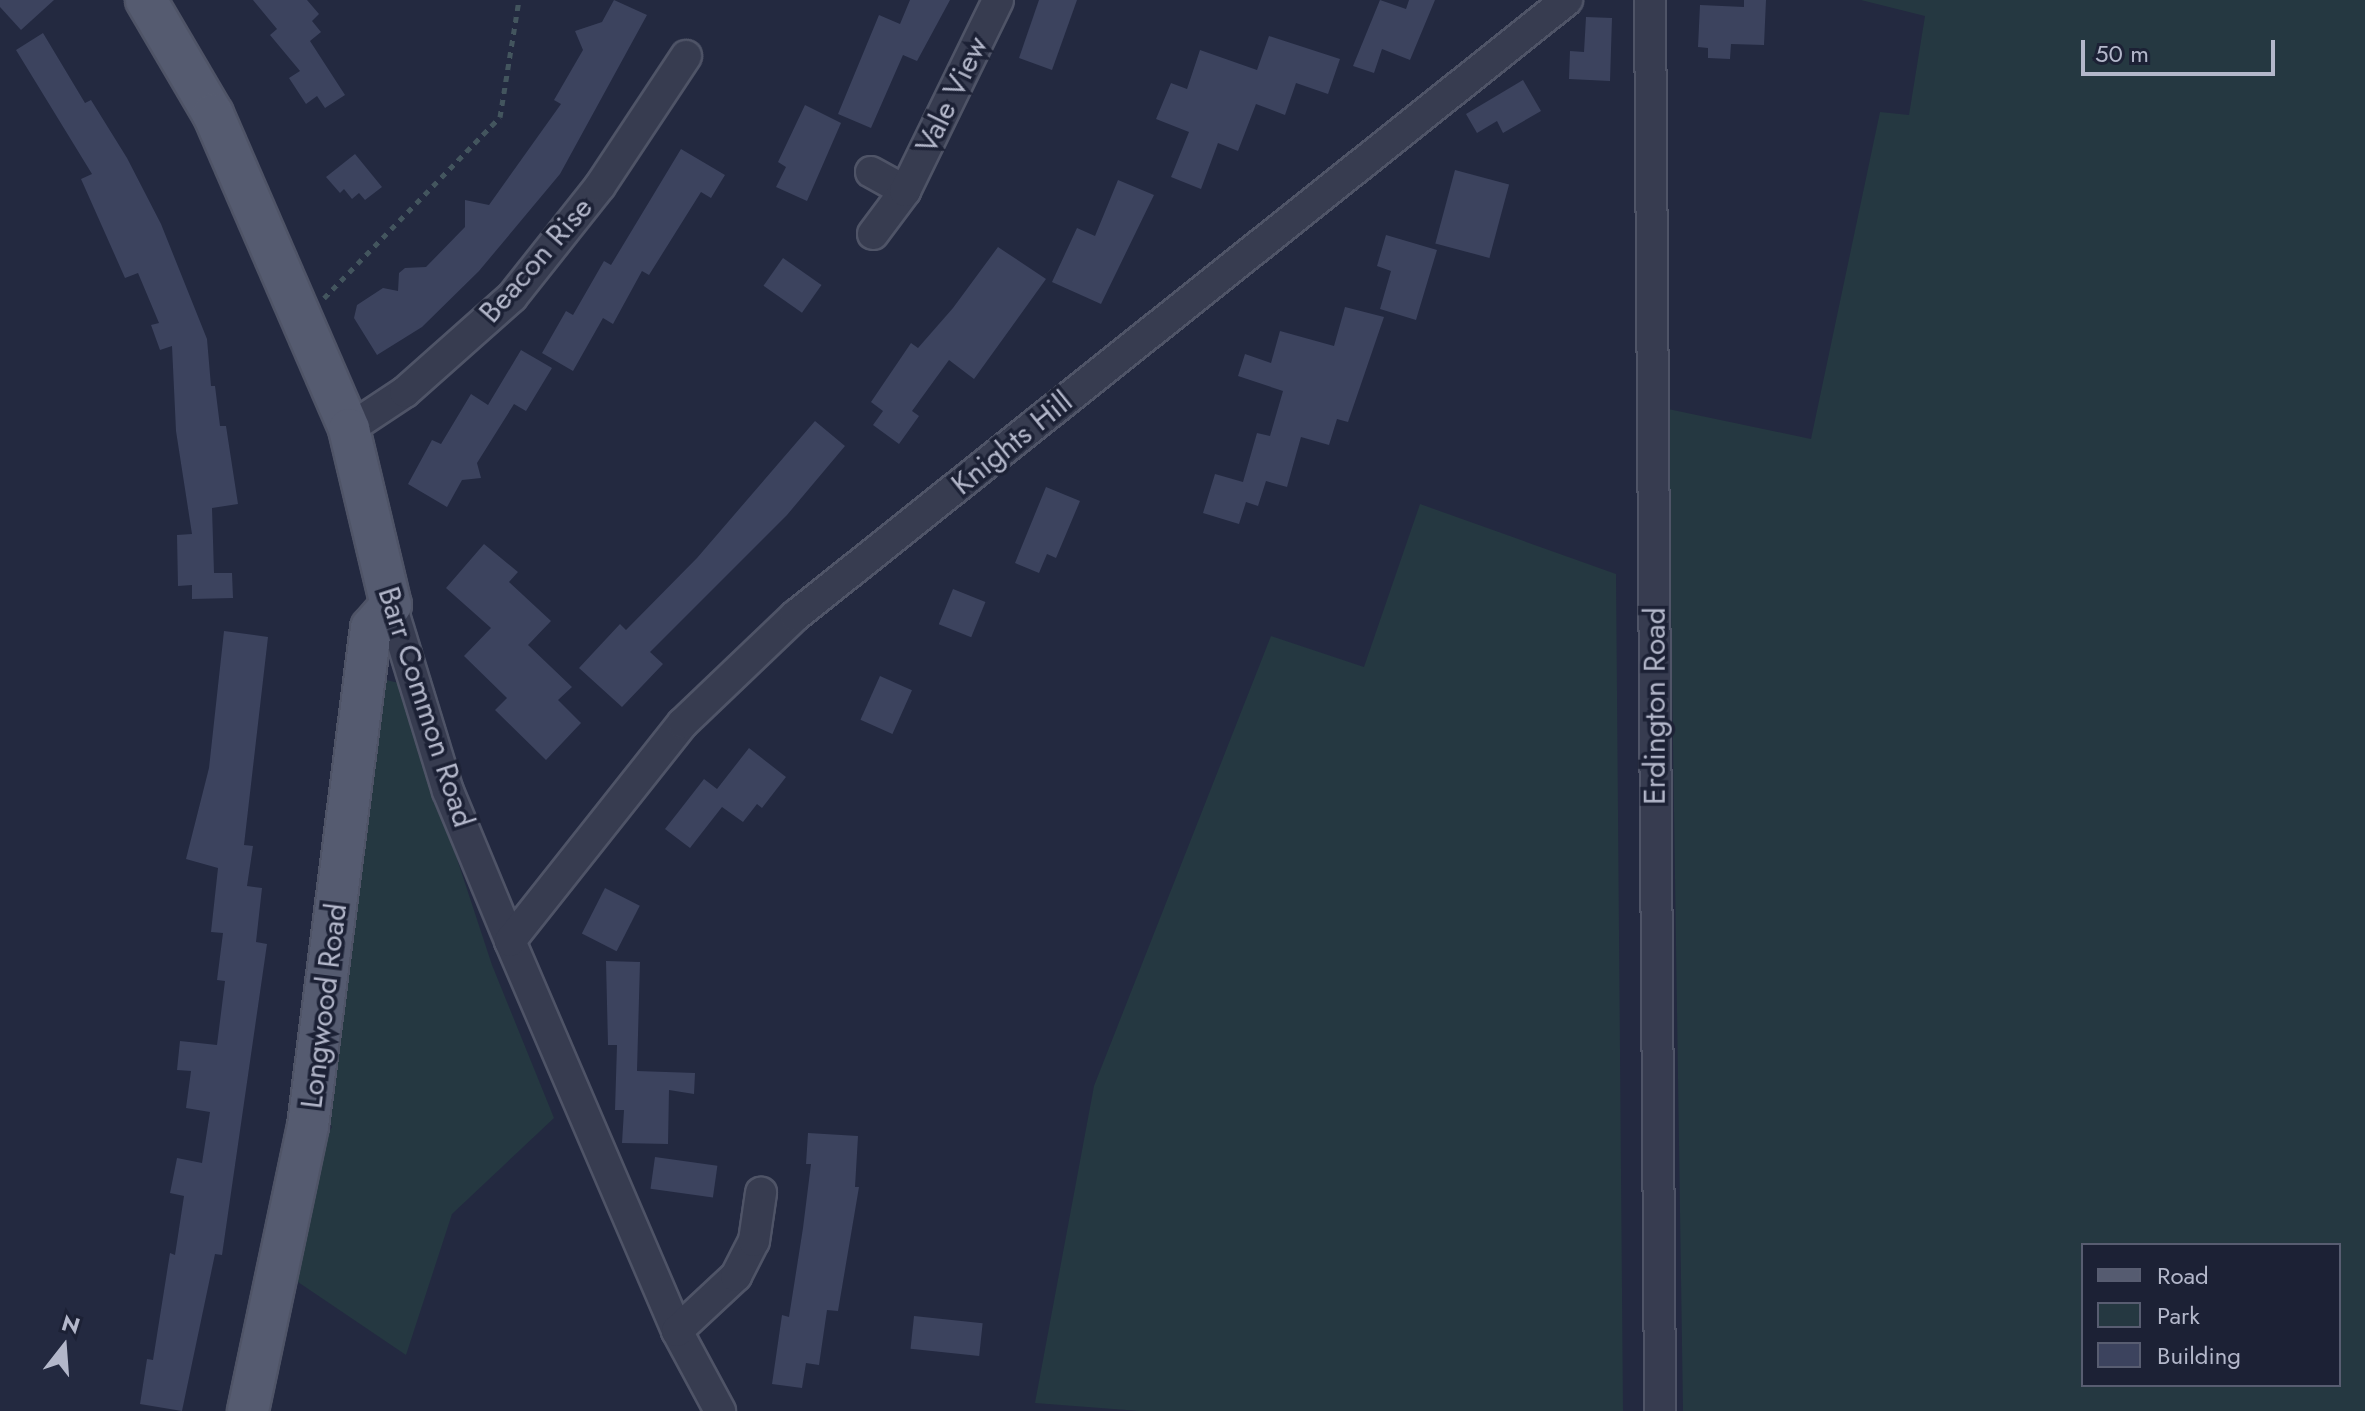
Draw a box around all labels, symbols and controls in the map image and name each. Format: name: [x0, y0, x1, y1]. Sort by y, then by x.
scale bar: [2085, 24, 2279, 74]
street label: Vale View: [908, 31, 996, 159]
text: 50 m: [2095, 36, 2149, 71]
street label: Beacon Rise: [472, 190, 600, 330]
street label: Knights Hill: [944, 383, 1080, 503]
street label: Barr Common Road: [370, 582, 482, 832]
street label: Erdington Road: [1637, 607, 1673, 805]
street label: Longwood Road: [294, 901, 354, 1111]
legend: [2081, 1243, 2341, 1387]
text: Road: [2157, 1258, 2209, 1293]
text: Park: [2157, 1298, 2200, 1333]
text: N: [58, 1306, 84, 1342]
north arrow: [24, 1307, 104, 1387]
text: Building: [2157, 1338, 2241, 1373]

